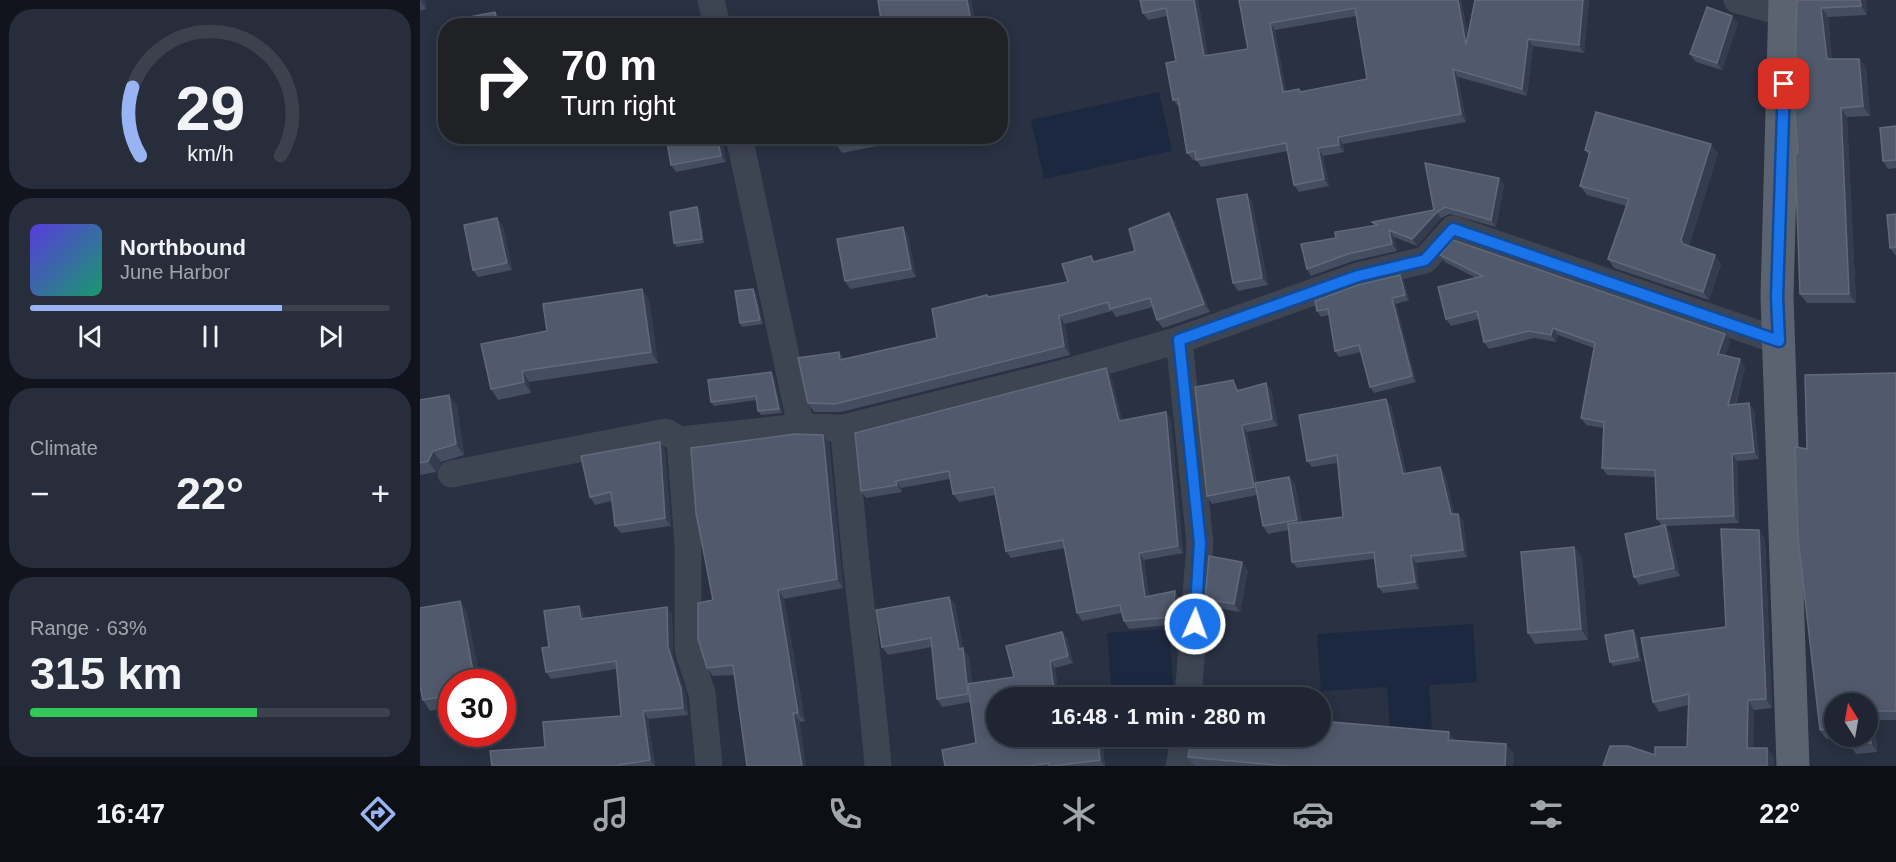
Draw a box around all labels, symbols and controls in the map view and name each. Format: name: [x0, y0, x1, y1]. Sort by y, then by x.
icon: right: [462, 42, 540, 120]
text: 70 m: [561, 42, 657, 89]
pin: [1758, 58, 1809, 109]
icon: arrive: [1767, 67, 1800, 100]
text: 29: [175, 74, 245, 143]
text: Turn right: [561, 91, 676, 121]
text: km/h: [187, 143, 233, 167]
text: Northbound: [120, 235, 246, 260]
text: June Harbor: [120, 261, 230, 283]
icon: previous: [74, 320, 107, 353]
icon: pause: [194, 320, 227, 353]
icon: next: [314, 320, 347, 353]
text: Climate: [30, 437, 98, 459]
text: 22°: [176, 468, 244, 519]
text: −: [30, 475, 49, 512]
text: +: [371, 475, 390, 512]
position arrow: [1163, 592, 1227, 656]
text: Range · 63%: [30, 617, 147, 639]
text: 315 km: [30, 648, 183, 699]
speed limit sign: 30: [438, 669, 516, 747]
north arrow: [1824, 693, 1878, 747]
map controls: [1824, 693, 1878, 747]
text: 16:48 · 1 min · 280 m: [1051, 704, 1266, 729]
icon: directions: [357, 793, 399, 835]
icon: music: [590, 793, 632, 835]
icon: phone: [824, 793, 866, 835]
icon: climate: [1058, 793, 1100, 835]
icon: car: [1292, 793, 1334, 835]
icon: filters: [1525, 793, 1567, 835]
text: 16:47: [96, 799, 165, 829]
text: 22°: [1759, 799, 1800, 829]

